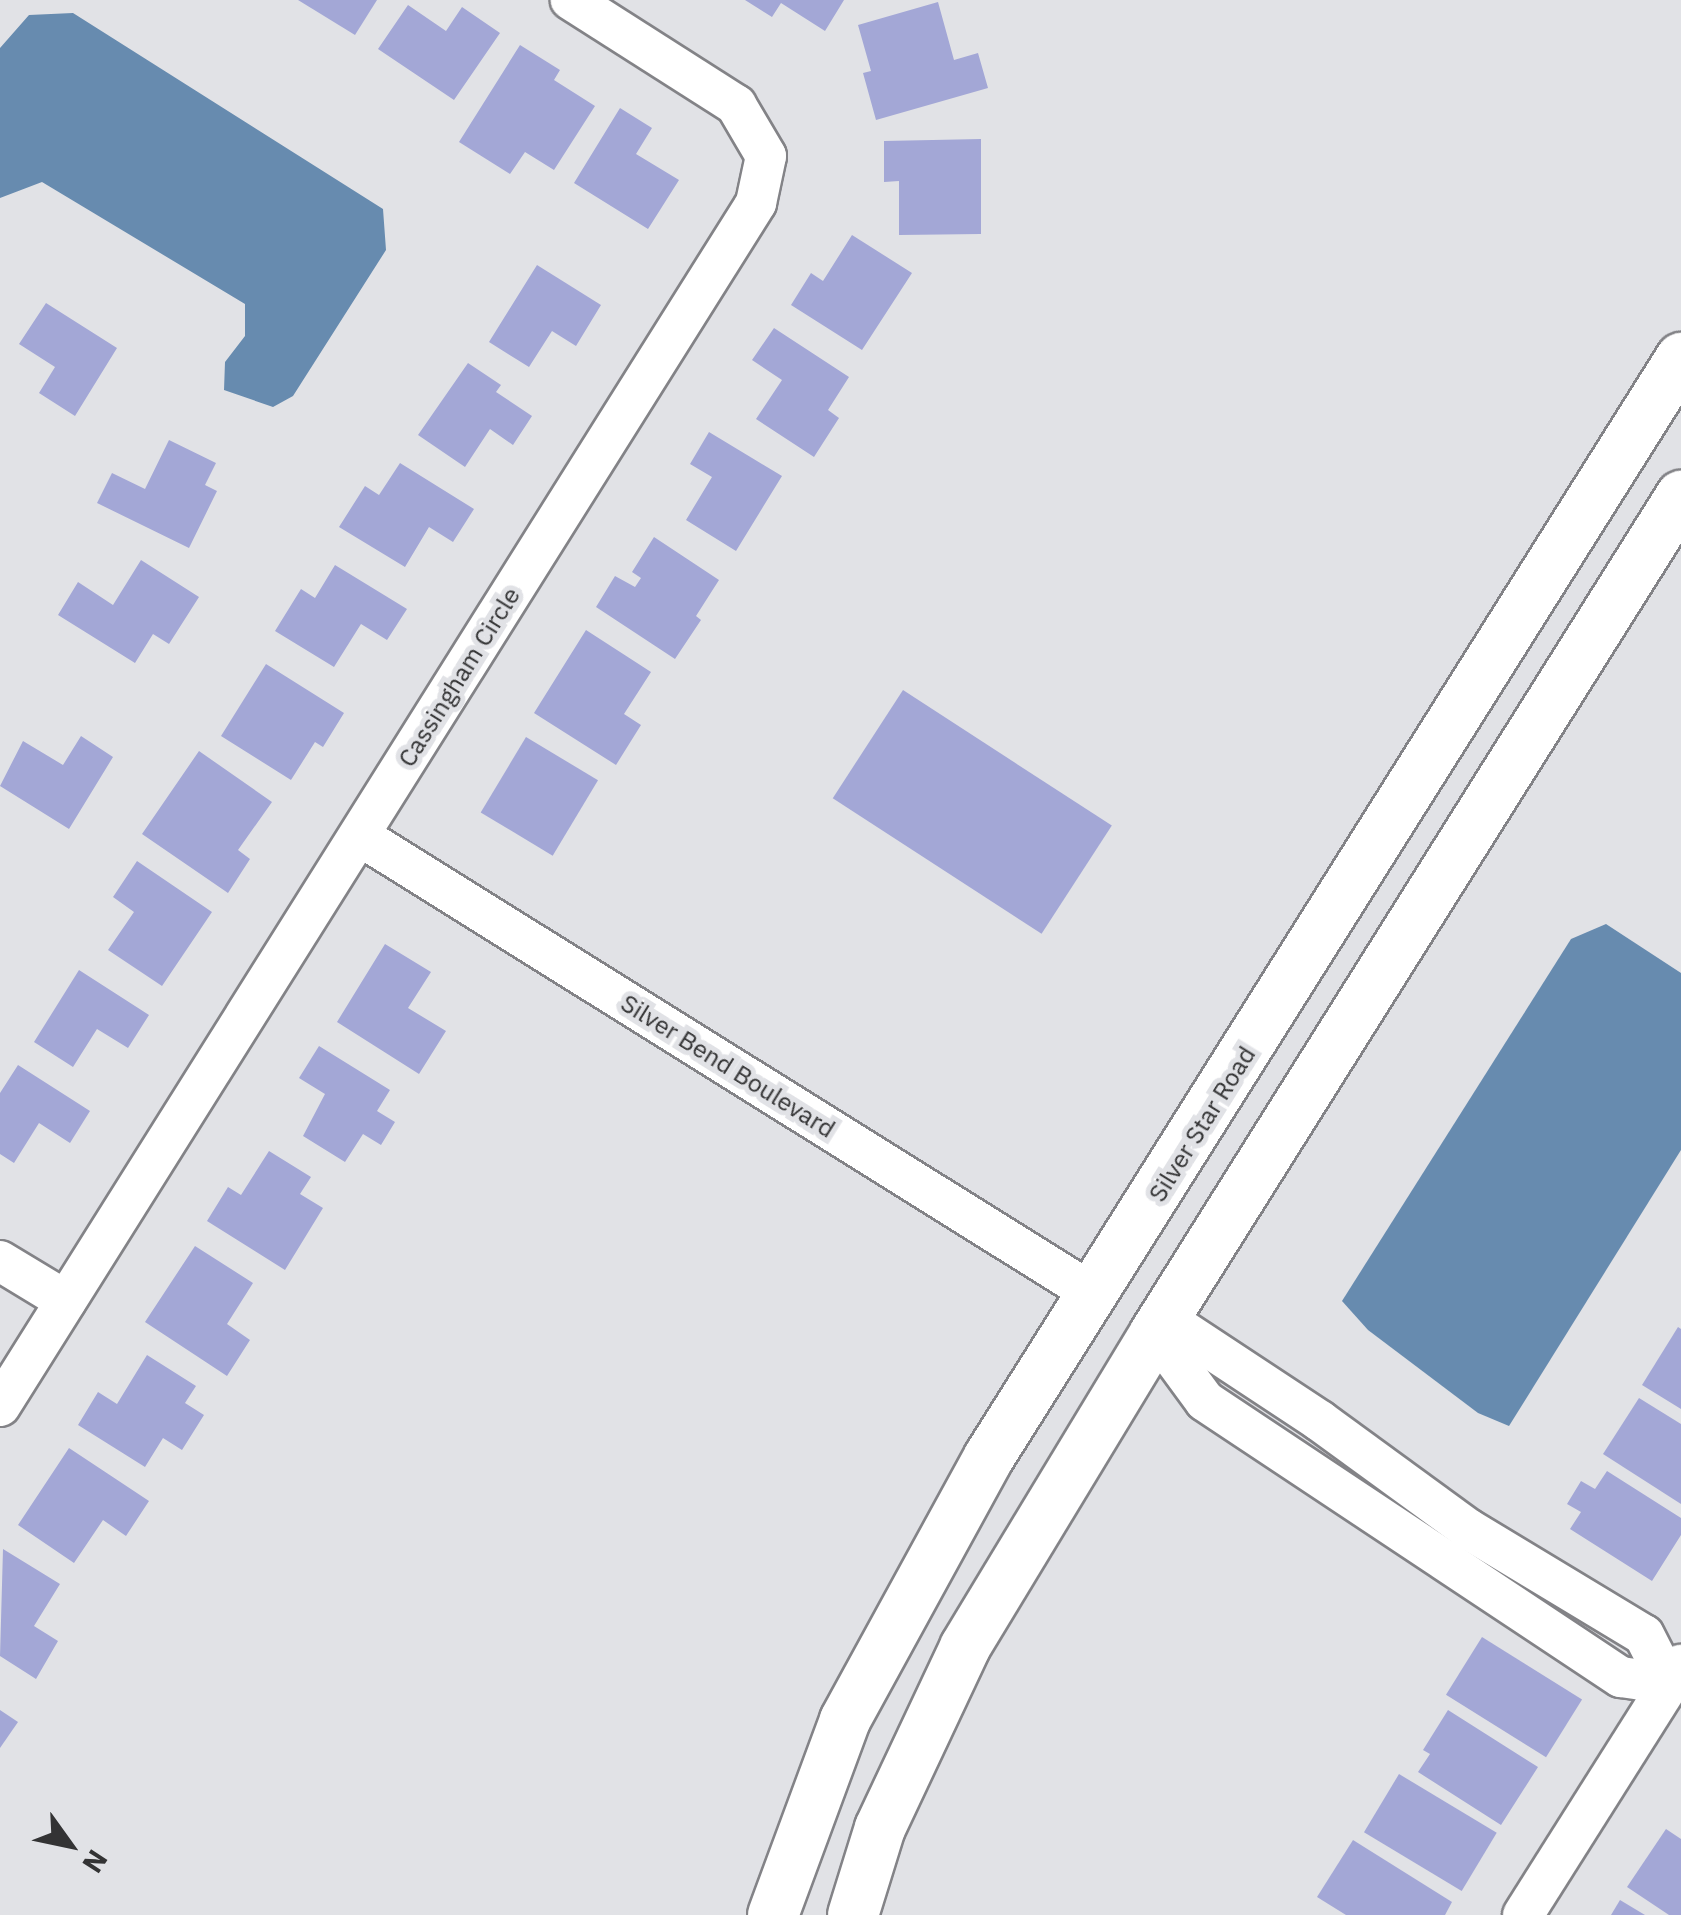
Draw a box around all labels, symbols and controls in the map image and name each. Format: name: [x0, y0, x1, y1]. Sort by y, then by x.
street label: Cassingham Circle: [392, 582, 526, 772]
street label: Silver Bend Boulevard: [615, 988, 841, 1144]
street label: Silver Star Road: [1142, 1041, 1262, 1207]
north arrow: [20, 1795, 120, 1895]
text: N: [75, 1843, 117, 1880]

